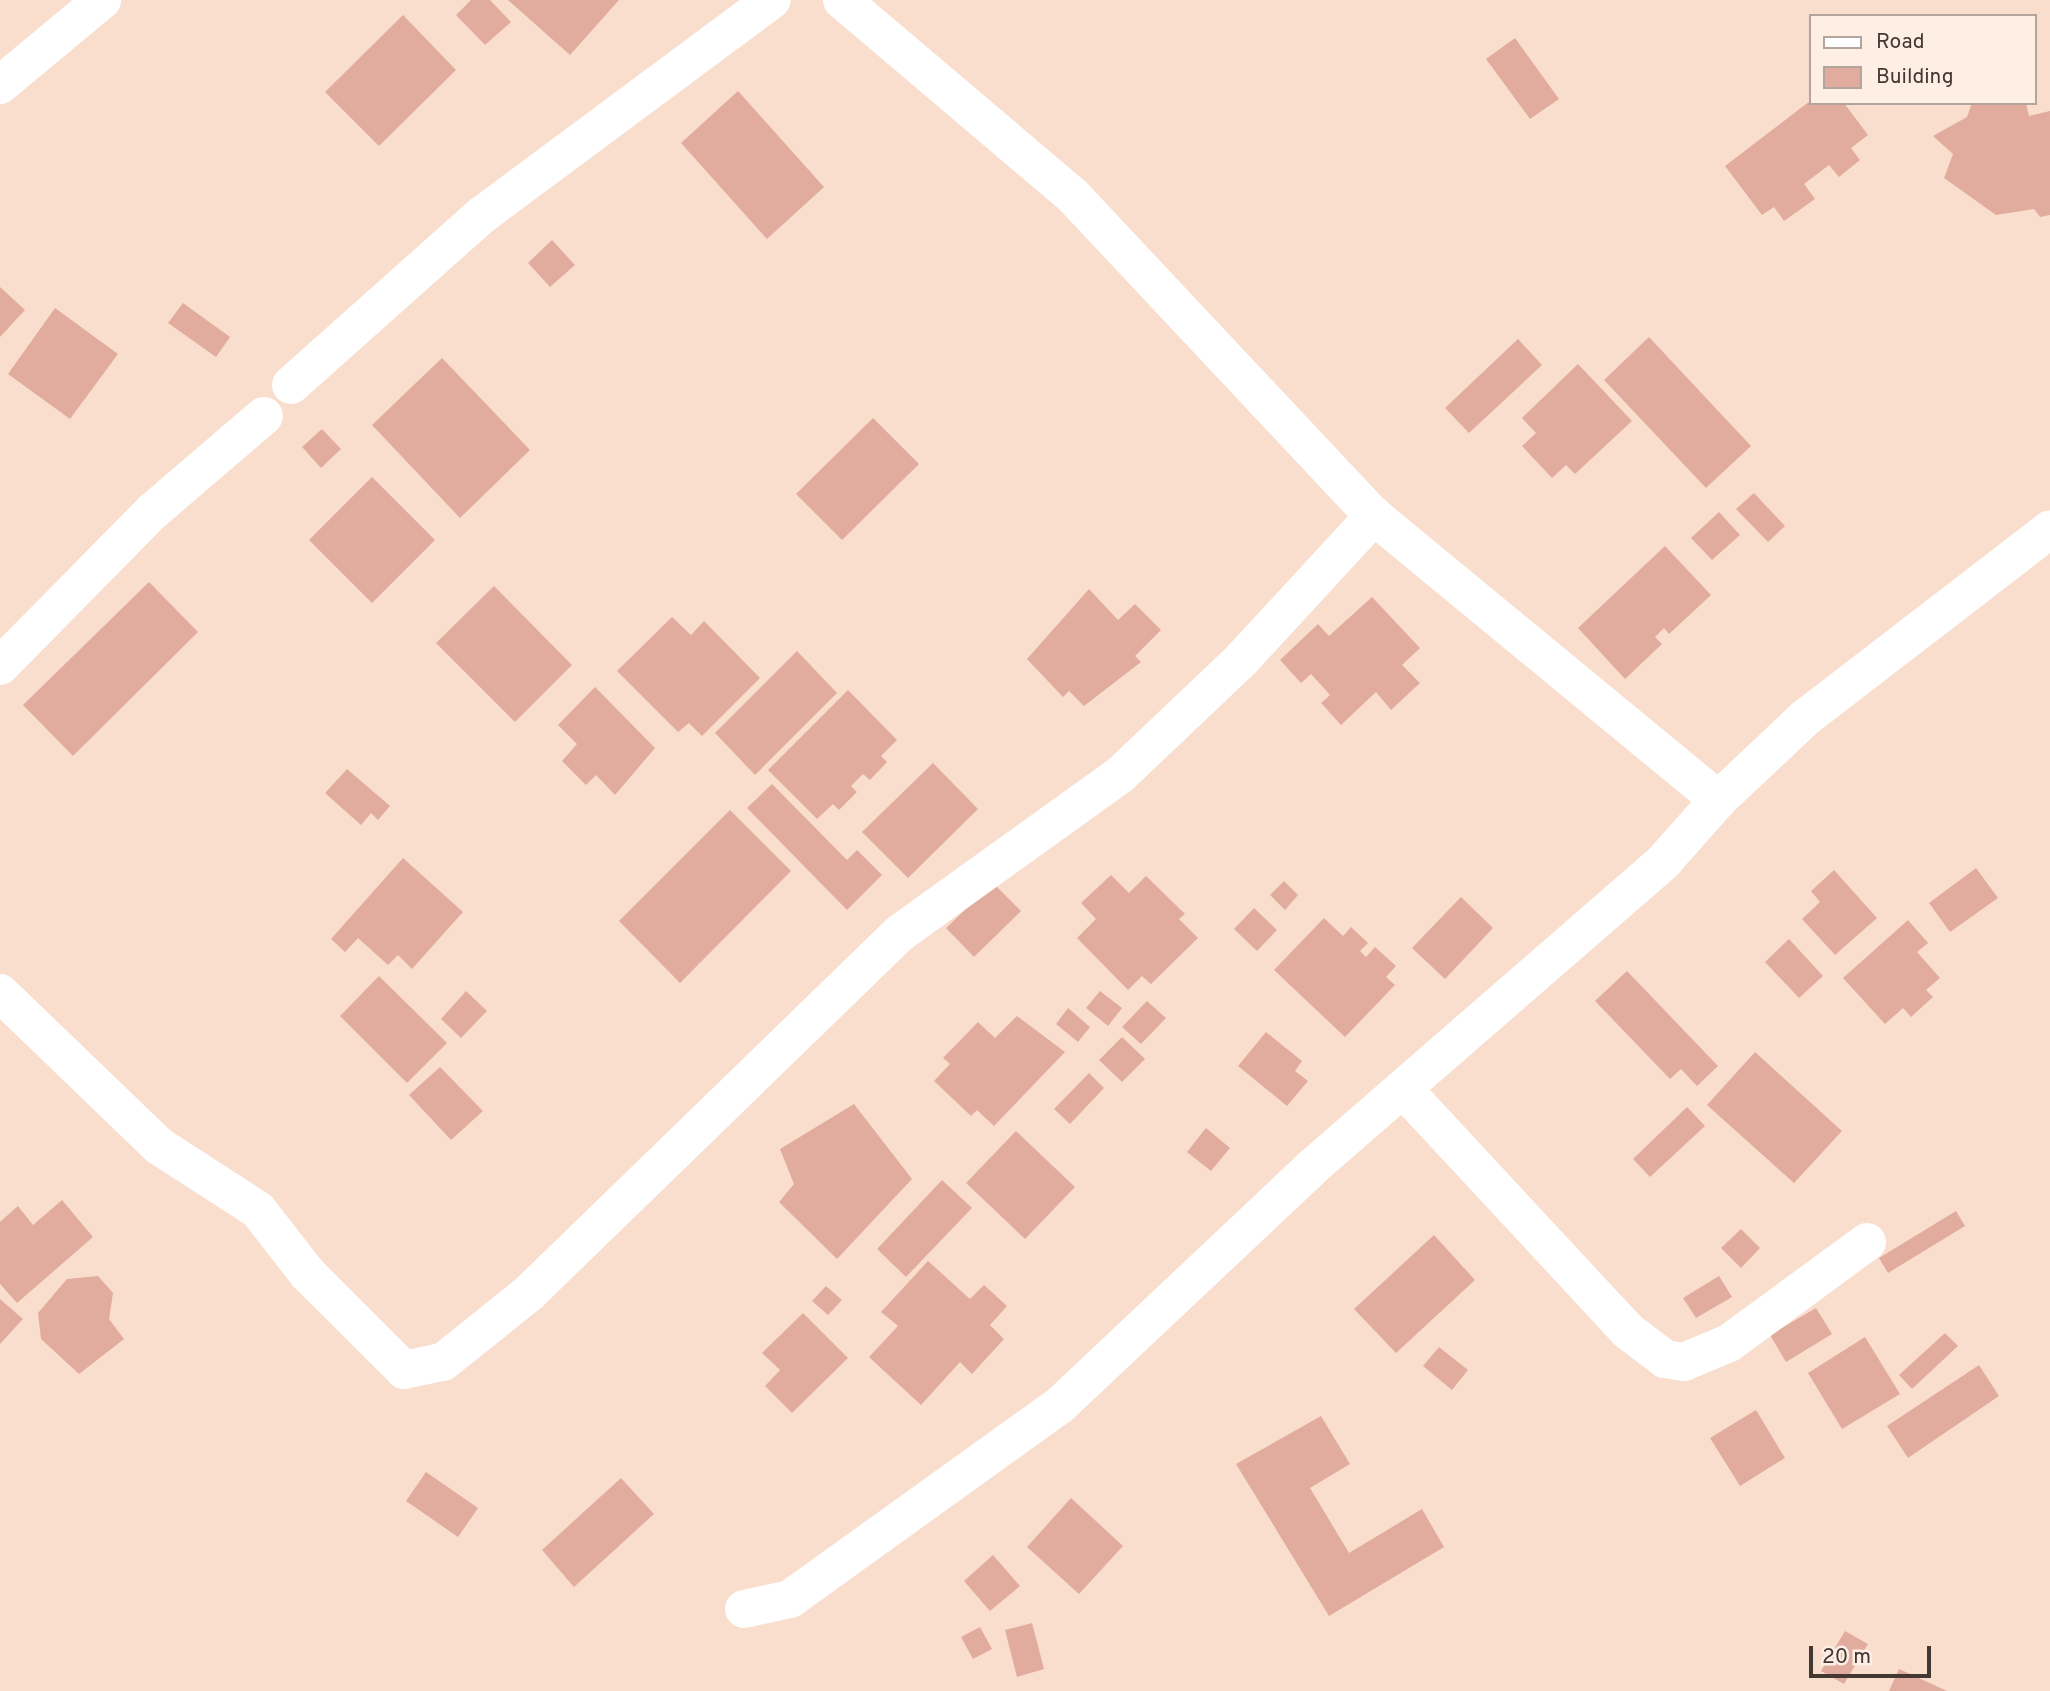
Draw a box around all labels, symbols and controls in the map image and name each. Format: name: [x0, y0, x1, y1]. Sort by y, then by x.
legend: [1808, 14, 2036, 105]
text: Road: [1876, 29, 1925, 56]
text: Building: [1876, 64, 1954, 91]
scale bar: [1812, 1632, 1934, 1676]
text: 20 m: [1822, 1644, 1871, 1671]

